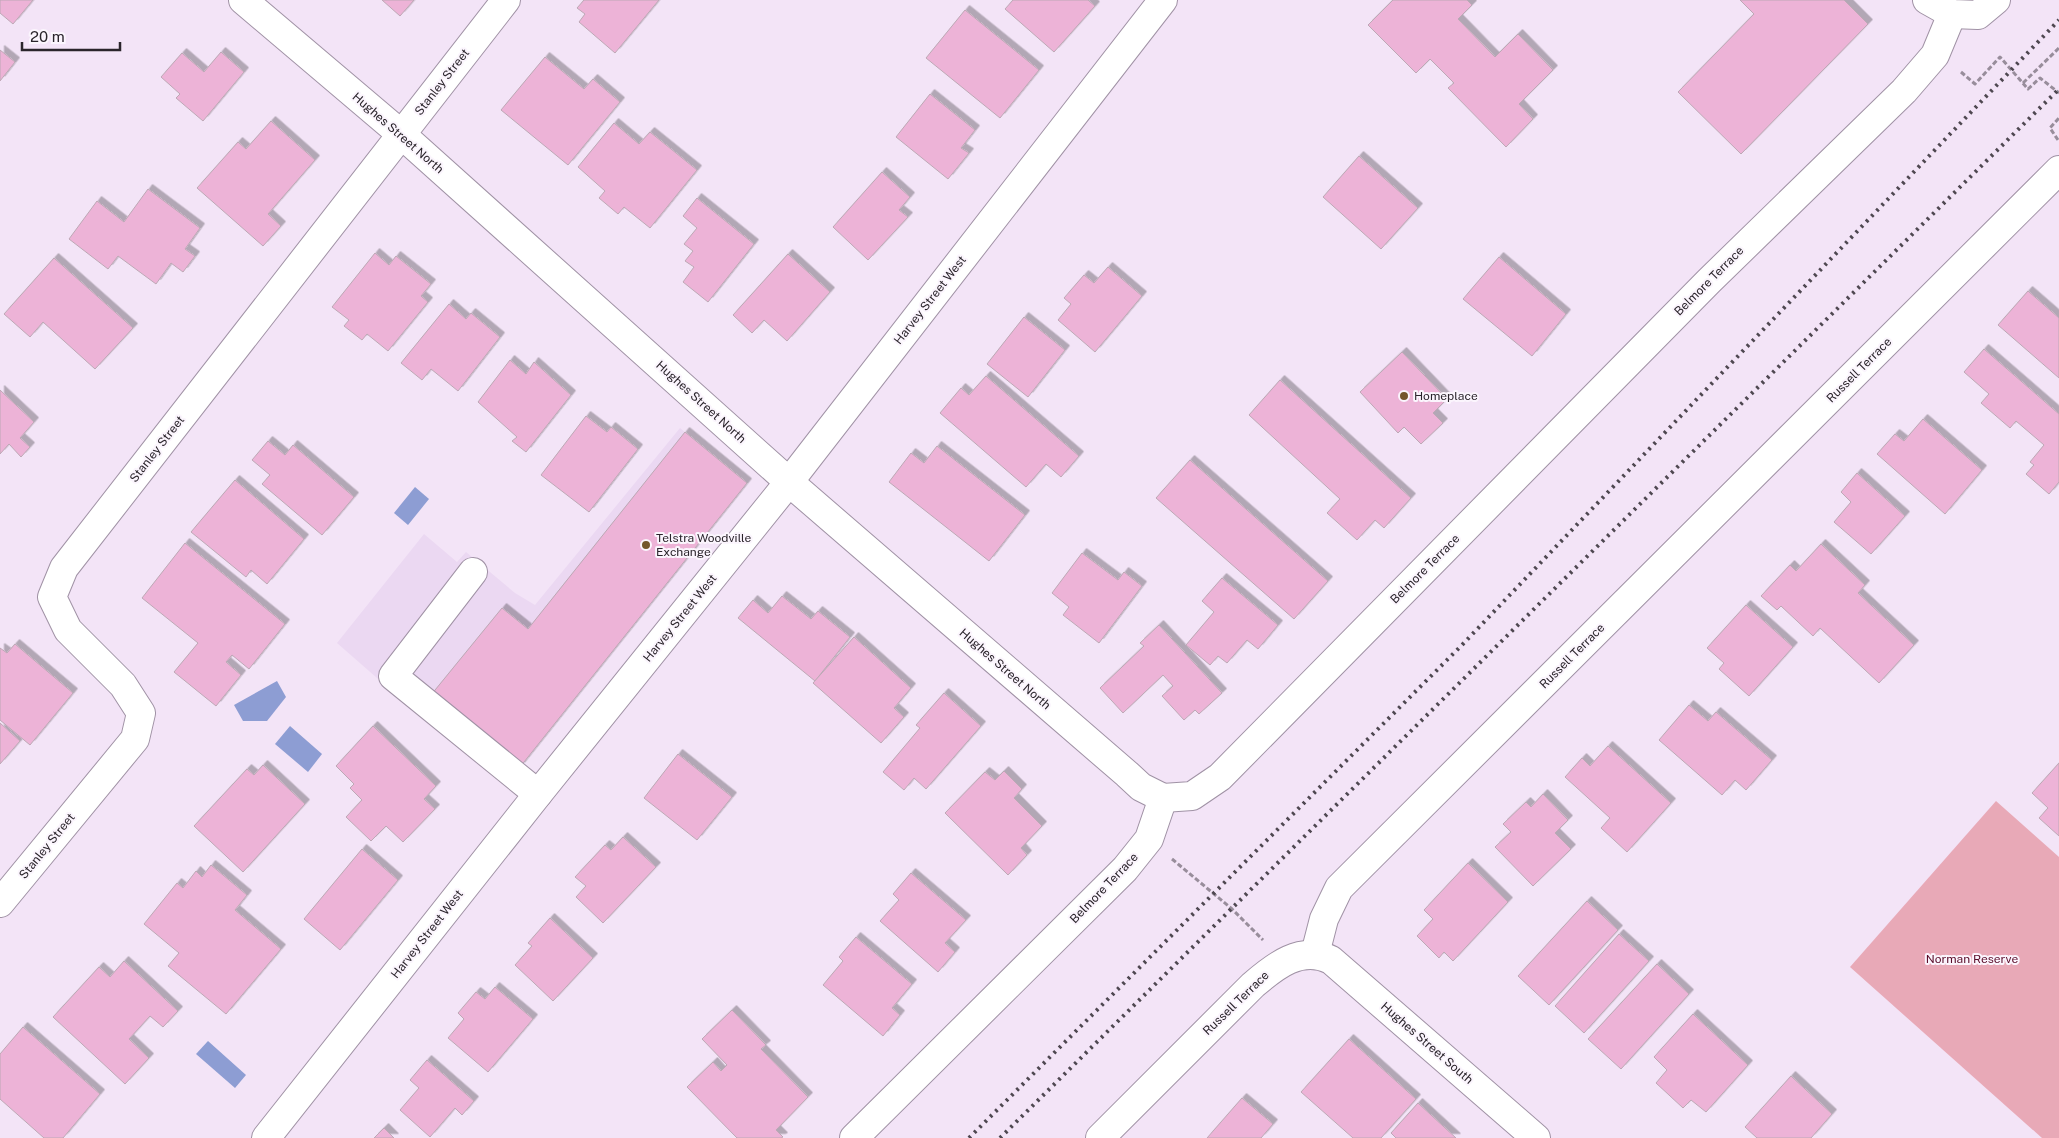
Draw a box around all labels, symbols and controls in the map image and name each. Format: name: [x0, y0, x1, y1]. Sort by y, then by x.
scale bar: [22, 20, 120, 52]
text: 20 m: [30, 28, 65, 45]
street label: Stanley Street: [412, 46, 472, 118]
street label: Hughes Street North: [350, 90, 446, 176]
street label: Belmore Terrace: [1672, 243, 1747, 318]
street label: Harvey Street West: [891, 253, 969, 347]
street label: Russell Terrace: [1824, 334, 1895, 405]
street label: Hughes Street North: [653, 358, 749, 446]
place label: Homeplace: [1414, 389, 1478, 403]
marker: Homeplace: [1398, 390, 1410, 402]
street label: Stanley Street: [127, 413, 187, 485]
place label: Telstra Woodville Exchange: [656, 531, 751, 559]
street label: Belmore Terrace: [1388, 531, 1463, 606]
marker: Telstra Woodville Exchange: [640, 539, 652, 551]
street label: Harvey Street West: [640, 571, 720, 665]
street label: Russell Terrace: [1537, 620, 1608, 691]
street label: Hughes Street North: [957, 626, 1053, 712]
street label: Stanley Street: [16, 810, 78, 882]
street label: Belmore Terrace: [1067, 850, 1141, 926]
street label: Harvey Street West: [388, 887, 466, 981]
park label: Norman Reserve: [1926, 952, 2018, 966]
street label: Russell Terrace: [1200, 968, 1272, 1038]
street label: Hughes Street South: [1378, 999, 1476, 1087]

